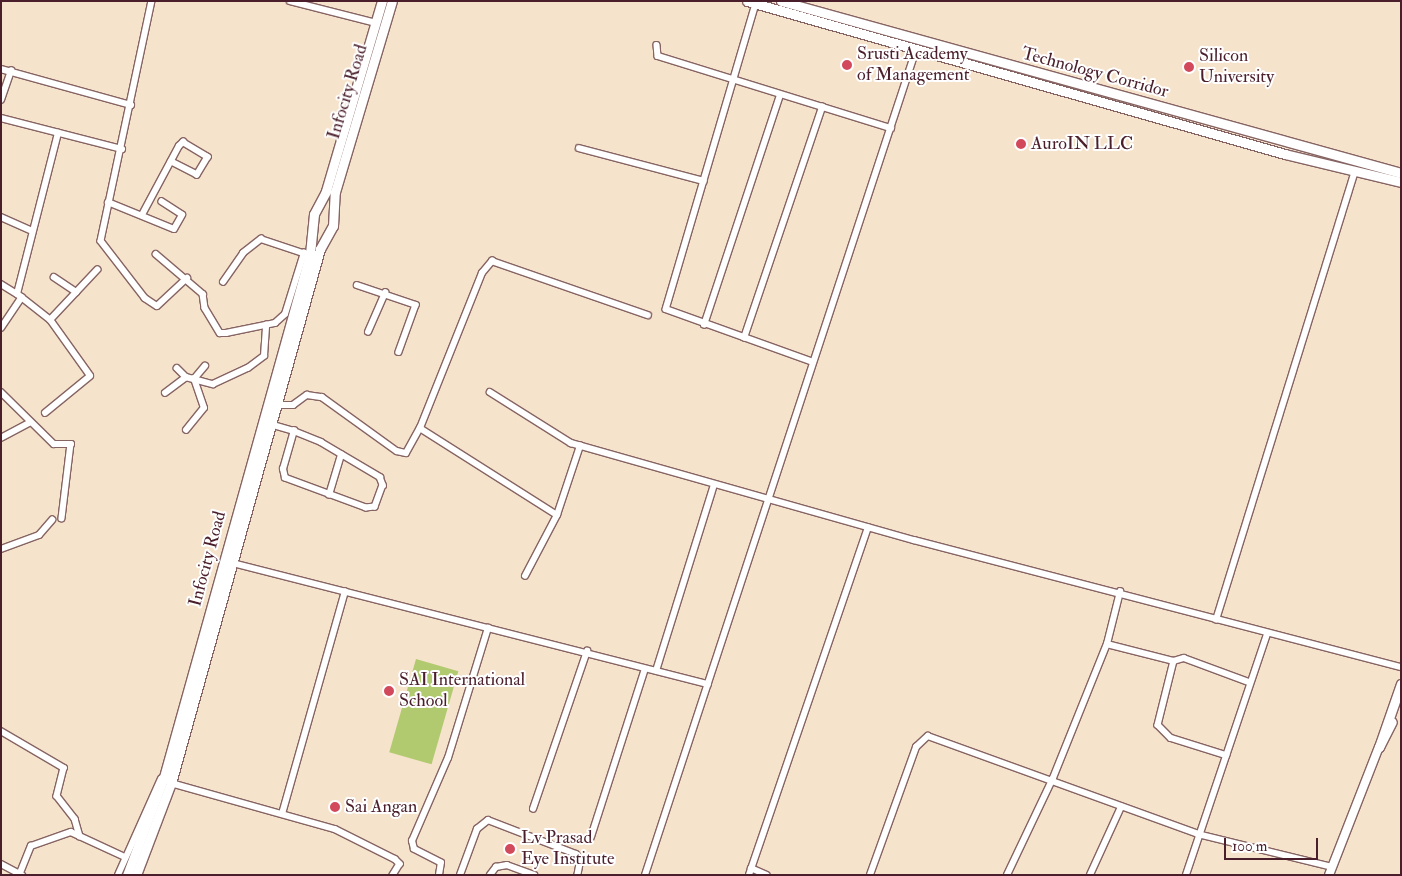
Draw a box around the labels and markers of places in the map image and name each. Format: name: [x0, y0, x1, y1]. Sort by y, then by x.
place label: Srusti Academy of Management: [857, 44, 970, 86]
place label: Silicon University: [1199, 46, 1274, 88]
marker: Srusti Academy of Management: [841, 59, 853, 71]
marker: Silicon University: [1183, 61, 1195, 73]
place label: AuroIN LLC: [1031, 133, 1133, 155]
marker: AuroIN LLC: [1015, 138, 1027, 150]
place label: SAI International School: [399, 670, 525, 712]
marker: SAI International School: [383, 685, 395, 697]
place label: Sai Angan: [345, 796, 417, 818]
marker: Sai Angan: [329, 801, 341, 813]
place label: Lv Prasad Eye Institute: [521, 828, 614, 871]
marker: Lv Prasad Eye Institute: [503, 842, 517, 856]

